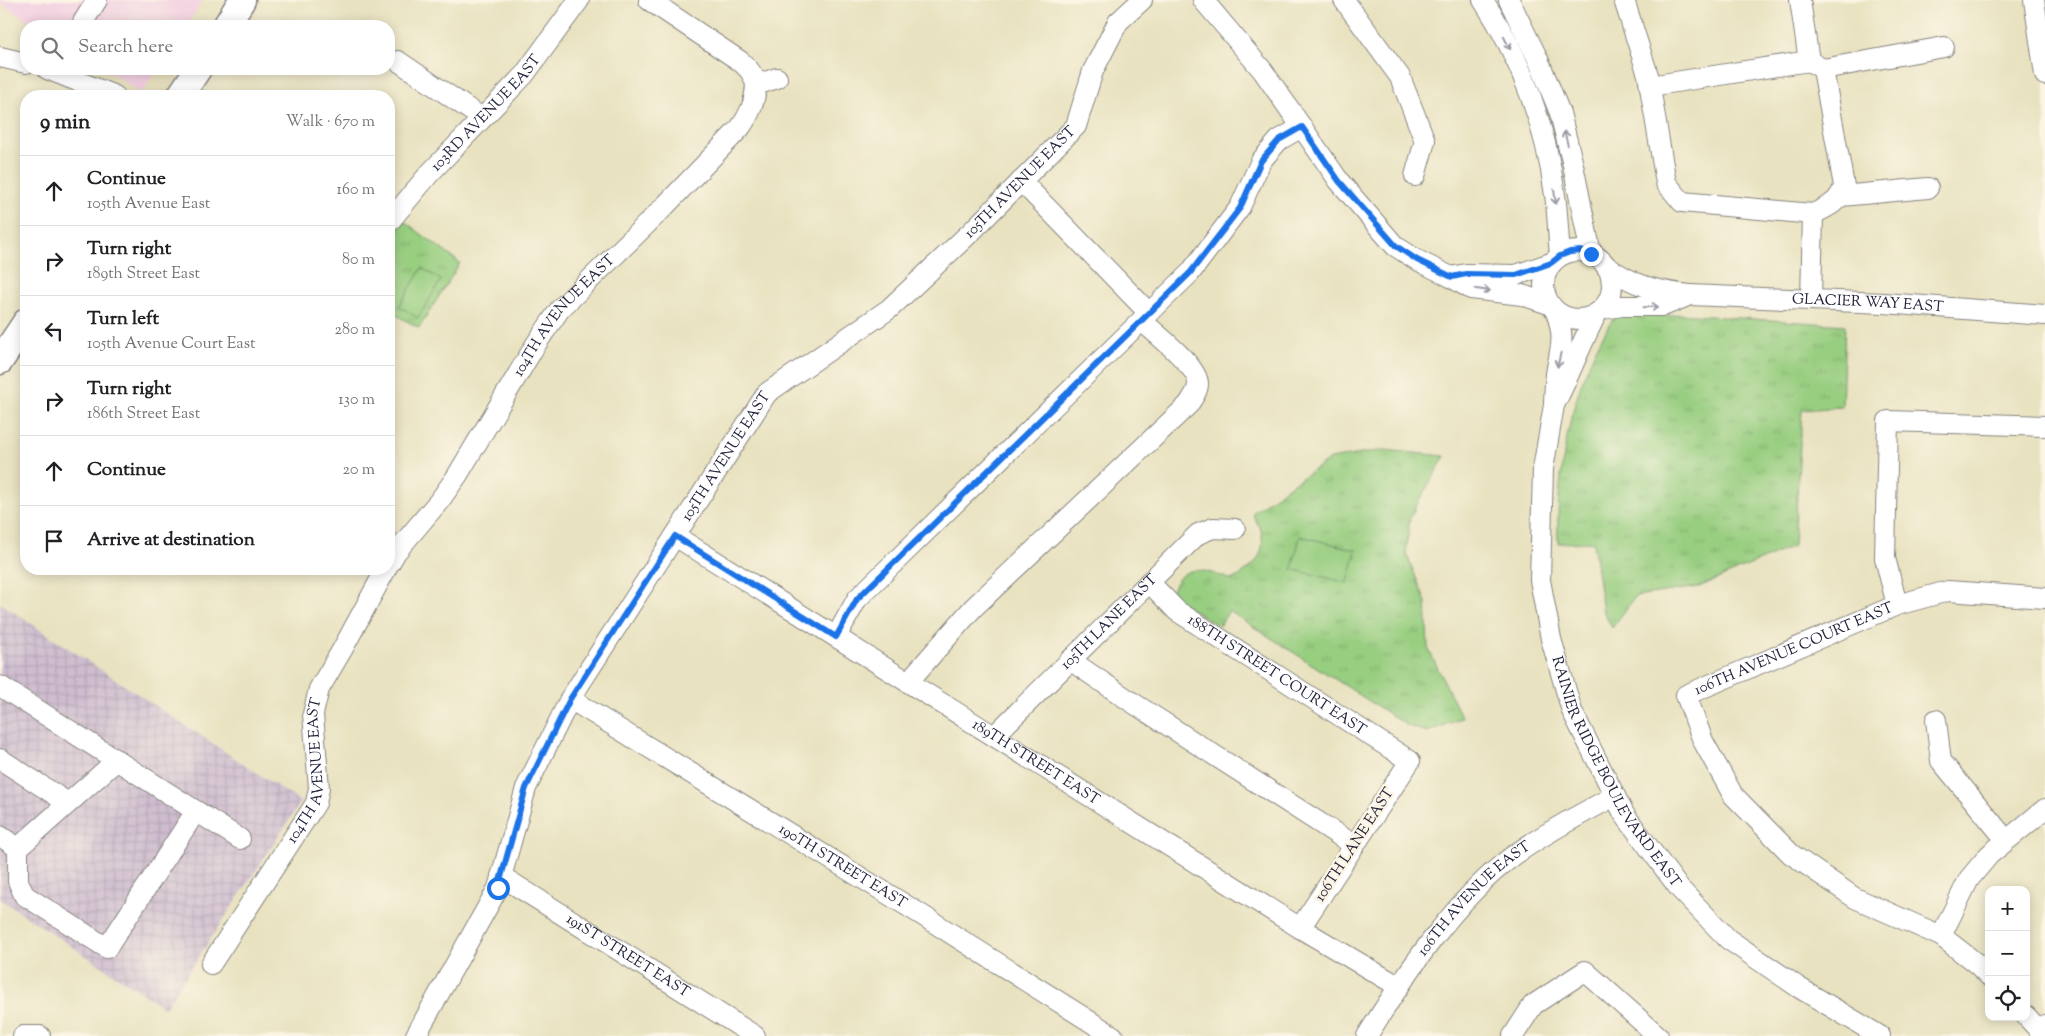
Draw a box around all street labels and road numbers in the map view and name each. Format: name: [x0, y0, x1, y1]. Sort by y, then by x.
street label: 103RD AVENUE EAST: [426, 50, 546, 176]
street label: 105TH AVENUE EAST: [960, 121, 1081, 243]
street label: 104TH AVENUE EAST: [508, 250, 620, 381]
street label: GLACIER WAY EAST: [1792, 289, 1945, 318]
street label: 105TH AVENUE EAST: [676, 387, 776, 526]
street label: 105TH LANE EAST: [1056, 569, 1162, 675]
street label: 106TH AVENUE COURT EAST: [1691, 597, 1897, 701]
street label: 188TH STREET COURT EAST: [1183, 610, 1371, 741]
street label: RAINIER RIDGE BOULEVARD EAST: [1546, 654, 1686, 892]
street label: 104TH AVENUE EAST: [282, 695, 330, 848]
street label: 189TH STREET EAST: [968, 714, 1104, 811]
street label: 106TH LANE EAST: [1310, 784, 1400, 906]
street label: 190TH STREET EAST: [775, 819, 911, 914]
street label: 106TH AVENUE EAST: [1413, 836, 1535, 961]
street label: 191ST STREET EAST: [562, 909, 694, 1003]

